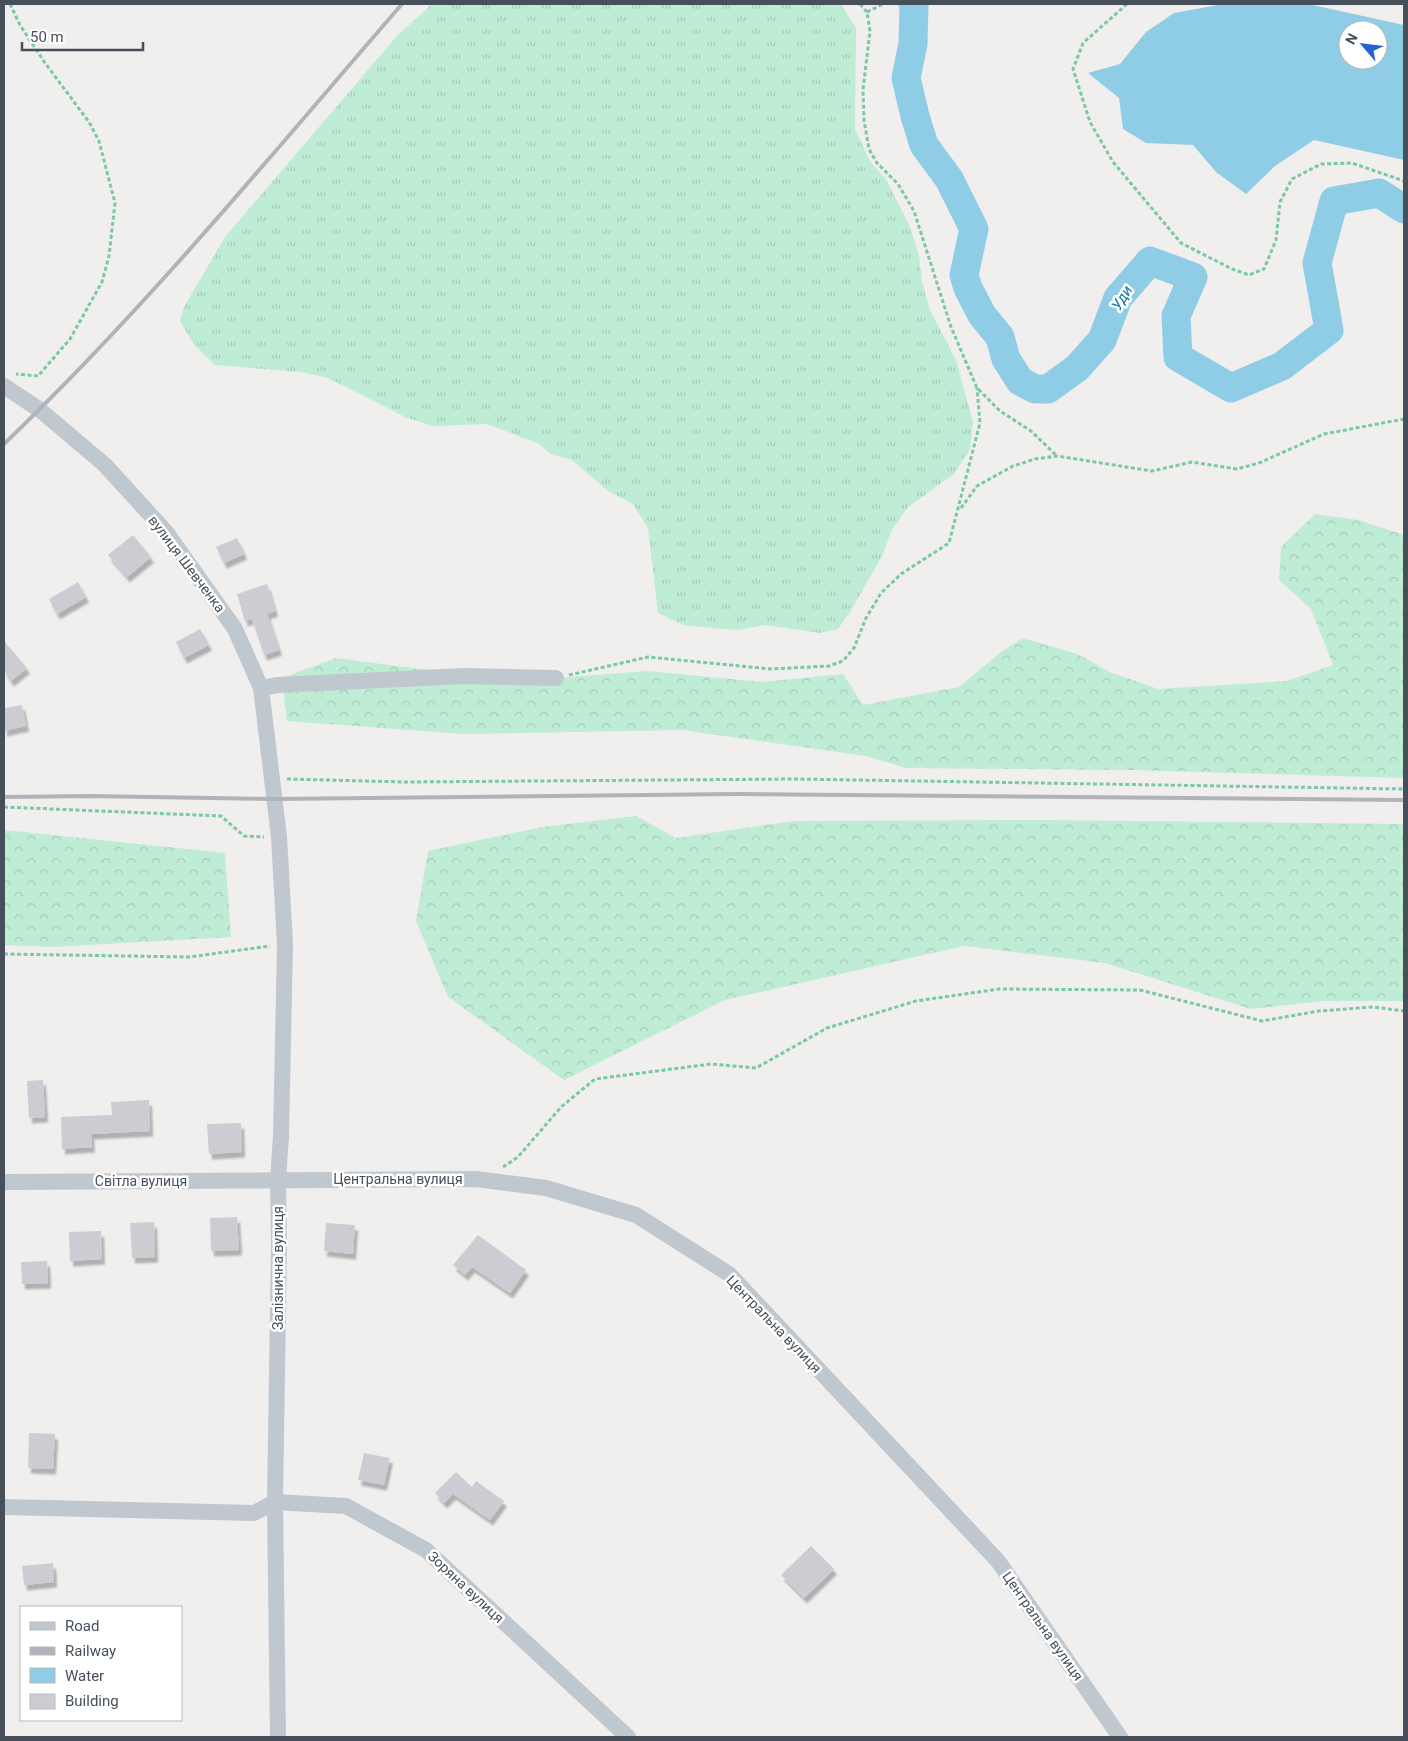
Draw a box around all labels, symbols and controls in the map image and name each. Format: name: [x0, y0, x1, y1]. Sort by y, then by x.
scale bar: [22, 20, 144, 52]
north arrow: [1338, 20, 1388, 70]
text: 50 m: [30, 28, 64, 46]
text: N: [1342, 31, 1361, 47]
water label: Уди: [1108, 282, 1136, 314]
street label: вулиця Шевченка: [145, 513, 229, 615]
street label: Центральна вулиця: [333, 1171, 463, 1187]
street label: Світла вулиця: [95, 1173, 187, 1189]
street label: Залізнична вулиця: [270, 1206, 286, 1330]
street label: Центральна вулиця: [723, 1272, 825, 1376]
street label: Зоряна вулиця: [425, 1548, 507, 1626]
street label: Центральна вулиця: [999, 1568, 1087, 1684]
legend: [20, 1606, 182, 1721]
text: Road: [65, 1617, 99, 1635]
text: Railway: [65, 1642, 116, 1660]
text: Water: [65, 1667, 104, 1685]
text: Building: [65, 1692, 119, 1710]

